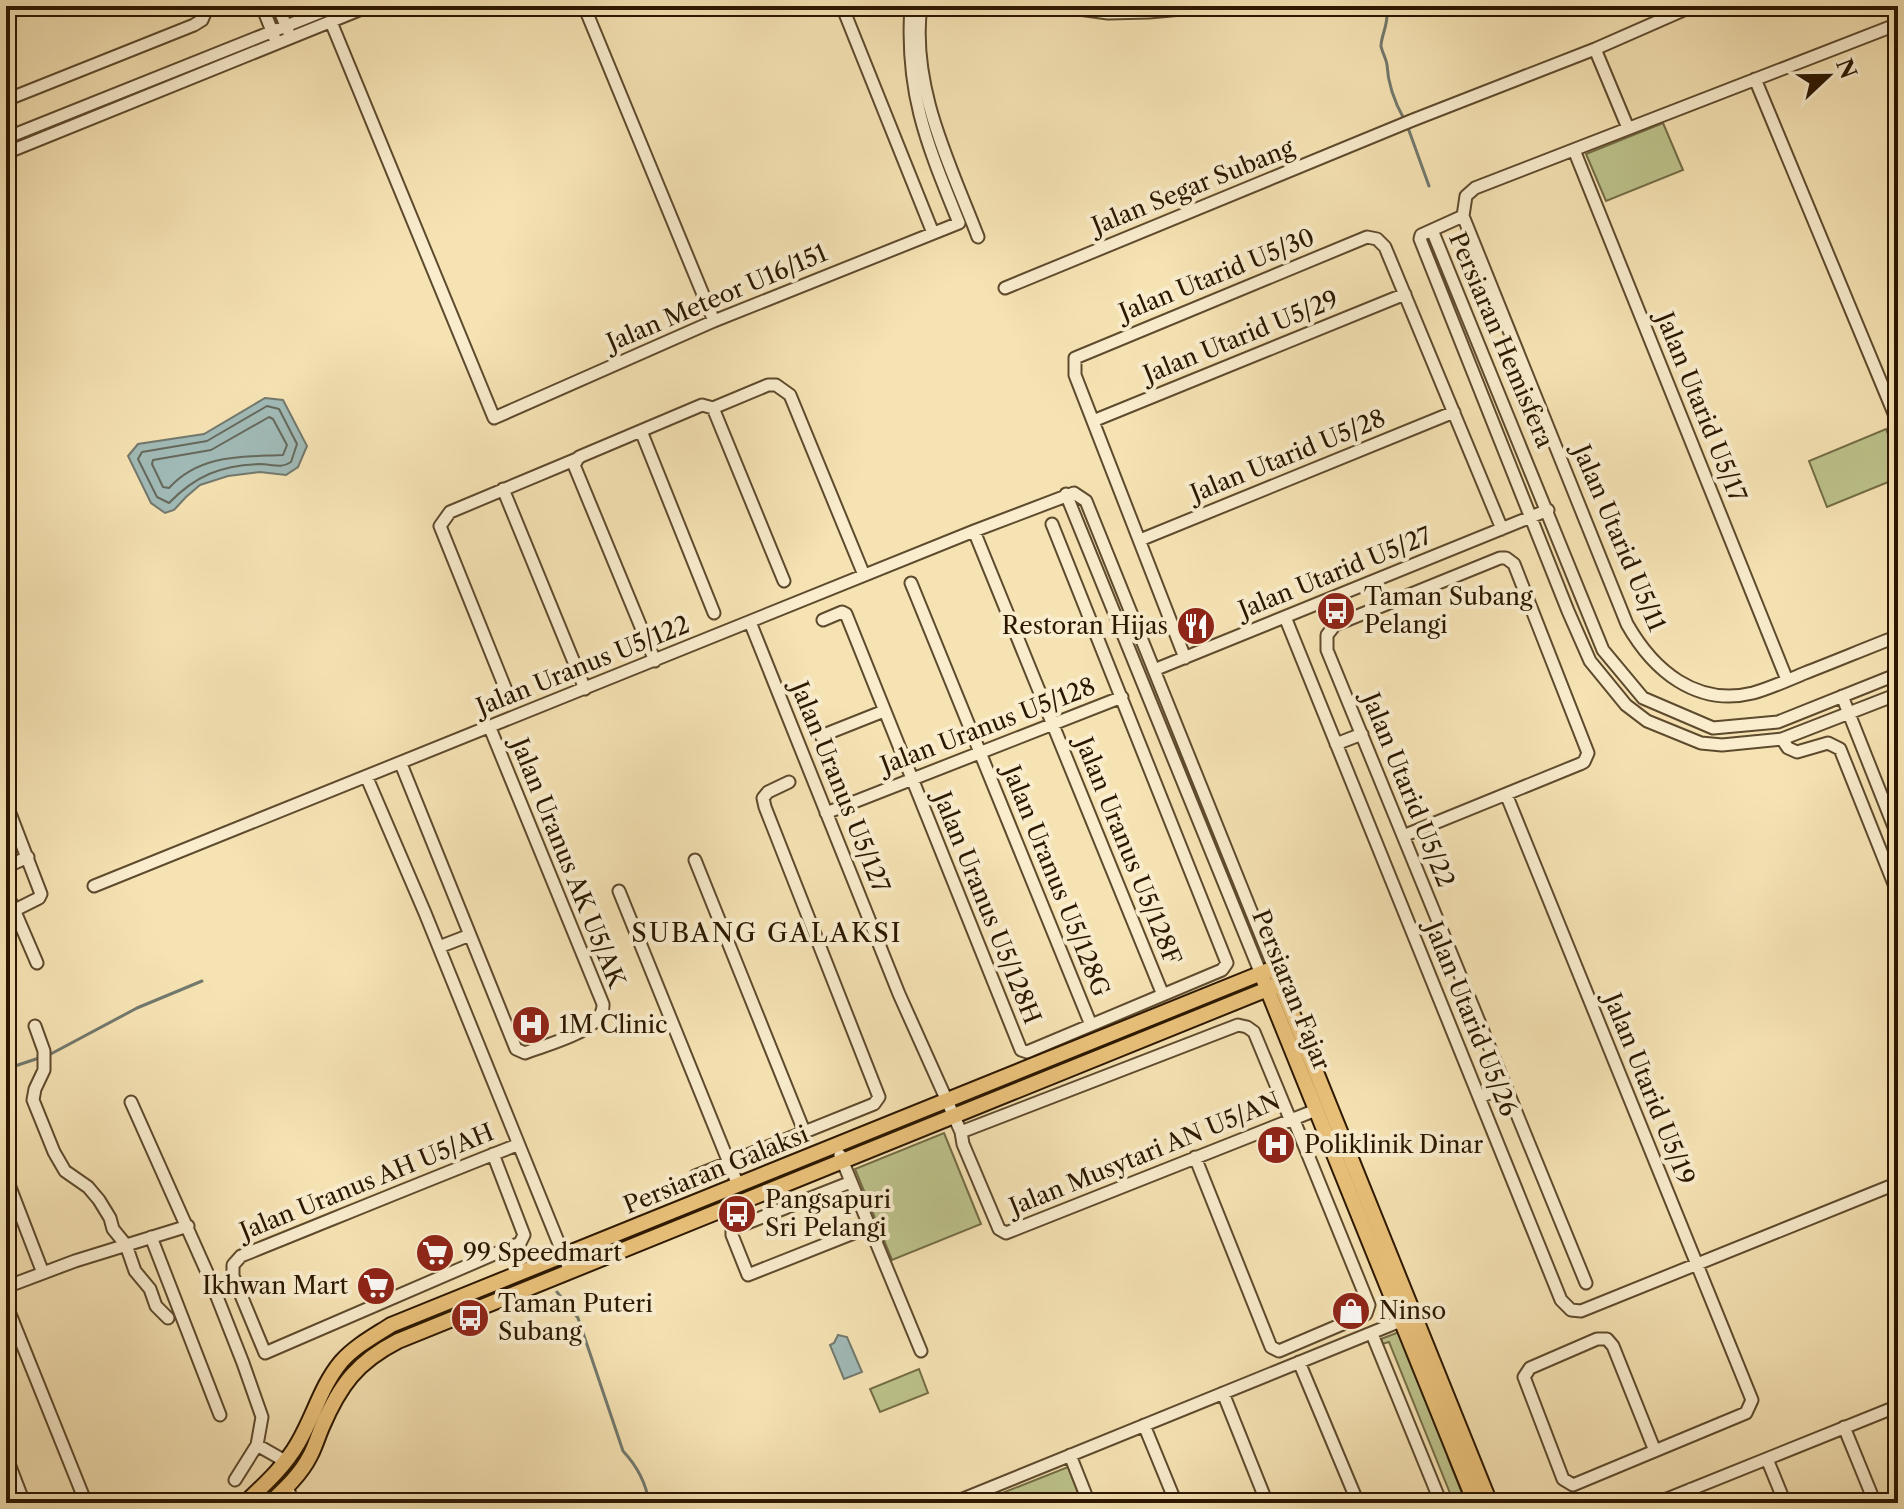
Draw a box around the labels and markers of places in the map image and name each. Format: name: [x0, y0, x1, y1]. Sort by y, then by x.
place label: Taman Subang Pelangi: [1364, 582, 1533, 639]
bus stop icon: Taman Subang Pelangi: [1315, 590, 1357, 632]
restaurant icon: Restoran Hijas: [1175, 605, 1217, 647]
place label: Restoran Hijas: [1002, 611, 1168, 640]
hospital icon: 1M Clinic: [510, 1004, 552, 1046]
place label: 1M Clinic: [559, 1010, 668, 1039]
hospital icon: Poliklinik Dinar: [1255, 1124, 1297, 1166]
place label: Poliklinik Dinar: [1304, 1130, 1483, 1159]
place label: Pangsapuri Sri Pelangi: [765, 1185, 891, 1242]
bus stop icon: Pangsapuri Sri Pelangi: [716, 1193, 758, 1235]
supermarket icon: 99 Speedmart: [414, 1232, 456, 1274]
place label: 99 Speedmart: [463, 1238, 622, 1267]
supermarket icon: Ikhwan Mart: [355, 1265, 397, 1307]
place label: Ikhwan Mart: [202, 1271, 349, 1300]
place label: Taman Puteri Subang: [498, 1289, 653, 1346]
shop icon: Ninso: [1330, 1290, 1372, 1332]
place label: Ninso: [1379, 1296, 1446, 1325]
bus stop icon: Taman Puteri Subang: [449, 1297, 491, 1339]

